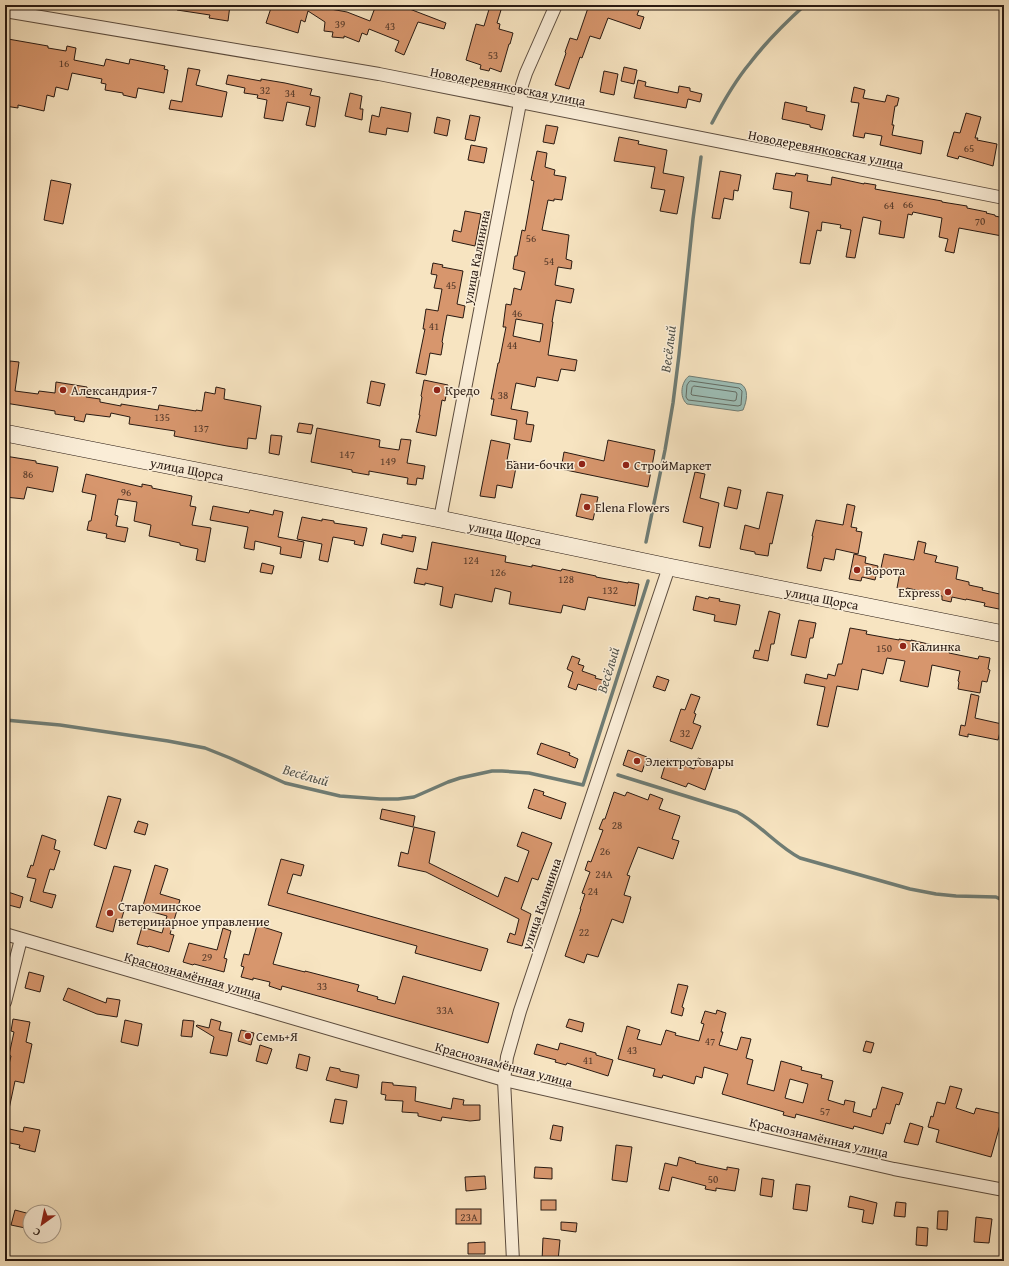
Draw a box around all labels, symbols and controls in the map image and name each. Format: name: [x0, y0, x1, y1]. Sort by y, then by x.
house number: 39: [335, 16, 345, 32]
house number: 43: [385, 18, 395, 34]
house number: 53: [488, 47, 498, 63]
house number: 16: [59, 55, 69, 71]
street label: Новодеревянковская улица: [429, 62, 588, 111]
house number: 32: [260, 82, 270, 98]
house number: 34: [285, 85, 295, 101]
street label: Новодеревянковская улица: [747, 125, 906, 174]
house number: 65: [964, 140, 974, 156]
house number: 66: [903, 196, 913, 212]
house number: 64: [884, 197, 894, 213]
street label: улица Калинина: [458, 207, 495, 307]
house number: 70: [975, 213, 985, 229]
house number: 56: [526, 230, 536, 246]
house number: 54: [544, 253, 554, 269]
house number: 45: [446, 277, 456, 293]
house number: 46: [512, 305, 522, 321]
house number: 41: [429, 318, 439, 334]
water label: Весёлый: [655, 324, 681, 375]
house number: 44: [507, 337, 517, 353]
place label: Александрия-7: [71, 381, 158, 400]
place label: Кредо: [445, 381, 480, 400]
marker: Александрия-7: [58, 385, 68, 395]
marker: Кредо: [432, 385, 442, 395]
house number: 38: [498, 387, 508, 403]
house number: 135: [154, 409, 170, 425]
house number: 137: [193, 420, 209, 436]
house number: 147: [339, 446, 355, 462]
street label: улица Щорса: [148, 453, 226, 486]
house number: 149: [380, 453, 396, 469]
place label: Бани-бочки: [506, 455, 574, 474]
place label: СтройМаркет: [634, 456, 712, 475]
marker: Бани-бочки: [577, 459, 587, 469]
marker: СтройМаркет: [621, 460, 631, 470]
house number: 86: [23, 466, 33, 482]
house number: 96: [121, 484, 131, 500]
place label: Elena Flowers: [595, 498, 670, 517]
marker: Elena Flowers: [582, 502, 592, 512]
street label: улица Щорса: [465, 516, 544, 551]
house number: 124: [463, 552, 479, 568]
place label: Ворота: [865, 561, 906, 580]
house number: 126: [490, 564, 506, 580]
marker: Ворота: [852, 565, 862, 575]
house number: 128: [558, 571, 574, 587]
house number: 132: [602, 582, 618, 598]
street label: улица Щорса: [783, 582, 861, 615]
place label: Express: [898, 583, 940, 602]
marker: Express: [943, 587, 953, 597]
place label: Калинка: [911, 637, 961, 656]
house number: 150: [876, 640, 892, 656]
marker: Калинка: [898, 641, 908, 651]
water label: Весёлый: [591, 645, 624, 696]
house number: 32: [680, 725, 690, 741]
place label: Электротовары: [645, 752, 734, 771]
marker: Электротовары: [632, 756, 642, 766]
water label: Весёлый: [280, 759, 331, 791]
house number: 28: [612, 817, 622, 833]
house number: 26: [600, 843, 610, 859]
street label: улица Калинина: [517, 855, 566, 954]
house number: 24А: [595, 866, 613, 882]
house number: 24: [588, 883, 598, 899]
place label: Староминское ветеринарное управление: [118, 897, 270, 931]
marker: Староминское ветеринарное управление: [105, 908, 115, 918]
house number: 22: [579, 924, 589, 940]
street label: Краснознамённая улица: [122, 947, 264, 1004]
house number: 29: [202, 949, 212, 965]
house number: 33: [317, 978, 327, 994]
house number: 33А: [436, 1002, 454, 1018]
place label: Семь+Я: [256, 1027, 298, 1046]
marker: Семь+Я: [243, 1031, 253, 1041]
house number: 47: [705, 1033, 715, 1049]
street label: Краснознамённая улица: [433, 1037, 576, 1092]
house number: 43: [627, 1042, 637, 1058]
house number: 41: [583, 1052, 593, 1068]
house number: 57: [820, 1103, 830, 1119]
street label: Краснознамённая улица: [748, 1112, 891, 1163]
house number: 50: [708, 1171, 718, 1187]
north arrow: [22, 1204, 62, 1244]
house number: 23А: [460, 1209, 478, 1225]
text: С: [30, 1224, 44, 1241]

